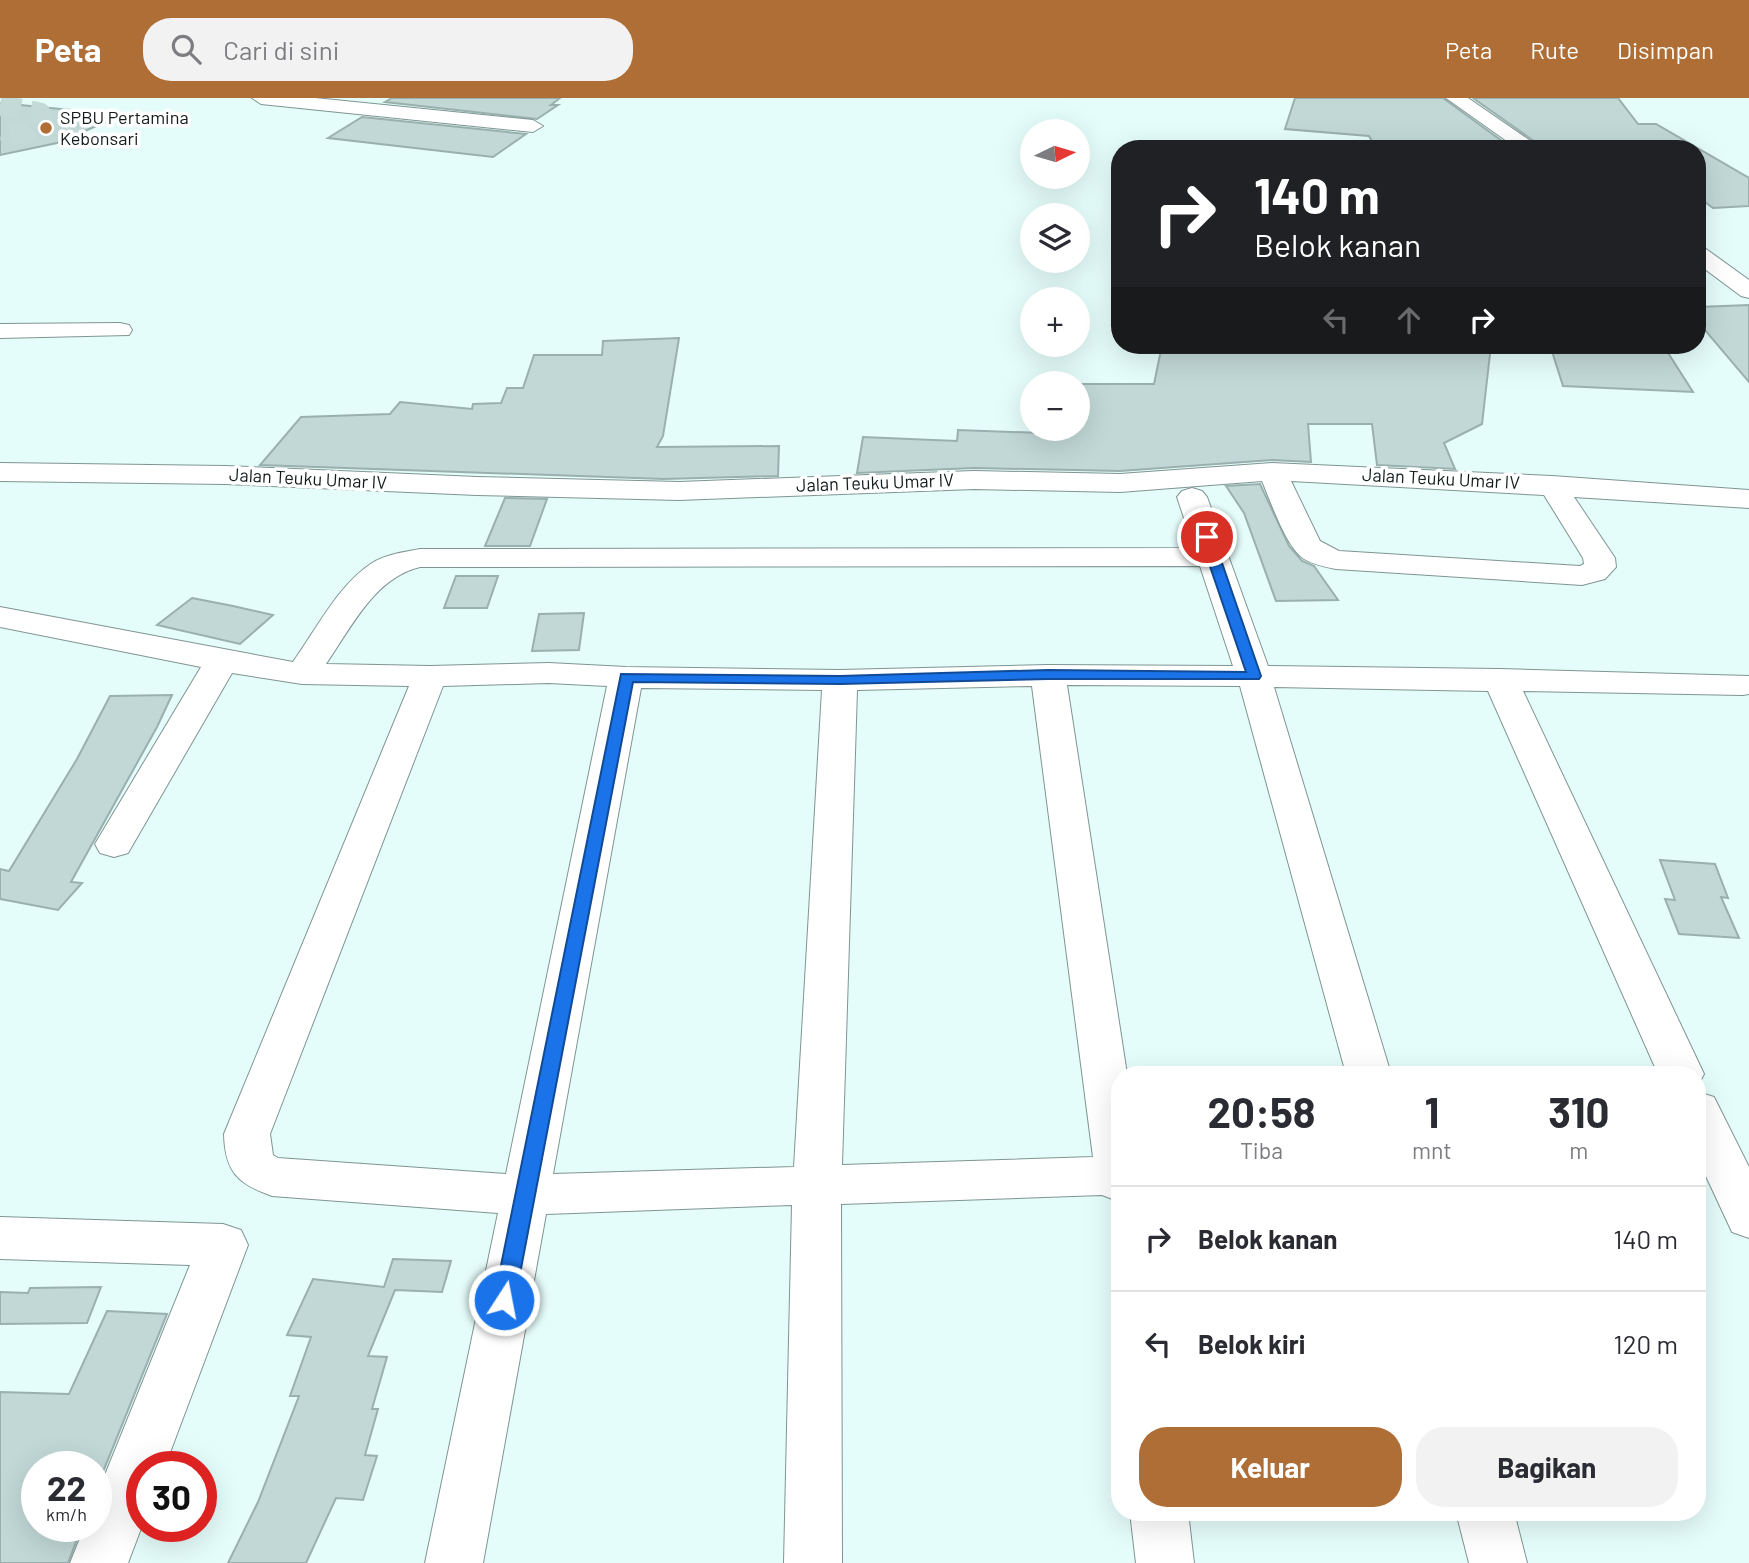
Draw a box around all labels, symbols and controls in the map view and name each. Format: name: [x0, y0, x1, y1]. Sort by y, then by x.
search box: [143, 18, 633, 81]
text: Peta: [35, 29, 101, 69]
icon: search: [167, 30, 205, 68]
text: Cari di sini: [223, 34, 339, 65]
text: Peta: [1445, 35, 1492, 64]
text: Rute: [1530, 35, 1579, 64]
text: Disimpan: [1617, 35, 1714, 64]
place label: SPBU Pertamina Kebonsari: [60, 106, 189, 149]
north arrow: [1020, 119, 1090, 189]
map controls: [1020, 119, 1090, 441]
marker: SPBU Pertamina Kebonsari: [38, 120, 54, 136]
text: 140 m: [1254, 165, 1380, 224]
icon: right: [1139, 168, 1230, 259]
button: layers: [1020, 203, 1090, 273]
text: Belok kanan: [1254, 225, 1421, 263]
button: +: [1020, 287, 1090, 357]
icon: left: [1317, 301, 1355, 339]
icon: ahead: [1390, 301, 1428, 339]
icon: right: [1463, 301, 1501, 339]
button: −: [1020, 371, 1090, 441]
street label: Jalan Teuku Umar IV: [229, 463, 388, 493]
street label: Jalan Teuku Umar IV: [1362, 463, 1521, 493]
street label: Jalan Teuku Umar IV: [796, 468, 955, 496]
pin: [1177, 507, 1237, 567]
icon: arrive: [1188, 518, 1226, 556]
text: 20:58: [1207, 1086, 1316, 1136]
text: 1: [1424, 1086, 1439, 1136]
text: 310: [1548, 1086, 1610, 1136]
text: Tiba: [1240, 1136, 1283, 1164]
text: mnt: [1412, 1136, 1452, 1164]
text: m: [1569, 1136, 1588, 1164]
icon: right: [1139, 1220, 1177, 1258]
text: Belok kanan: [1198, 1223, 1337, 1254]
text: 140 m: [1613, 1223, 1678, 1254]
position arrow: [467, 1263, 541, 1337]
icon: left: [1139, 1325, 1177, 1363]
text: Belok kiri: [1198, 1328, 1305, 1359]
text: 120 m: [1614, 1328, 1678, 1359]
button: Keluar: [1139, 1427, 1402, 1507]
button: Bagikan: [1416, 1427, 1678, 1507]
speed limit sign: 30: [126, 1451, 217, 1542]
text: 22: [47, 1466, 86, 1508]
text: km/h: [46, 1503, 87, 1525]

